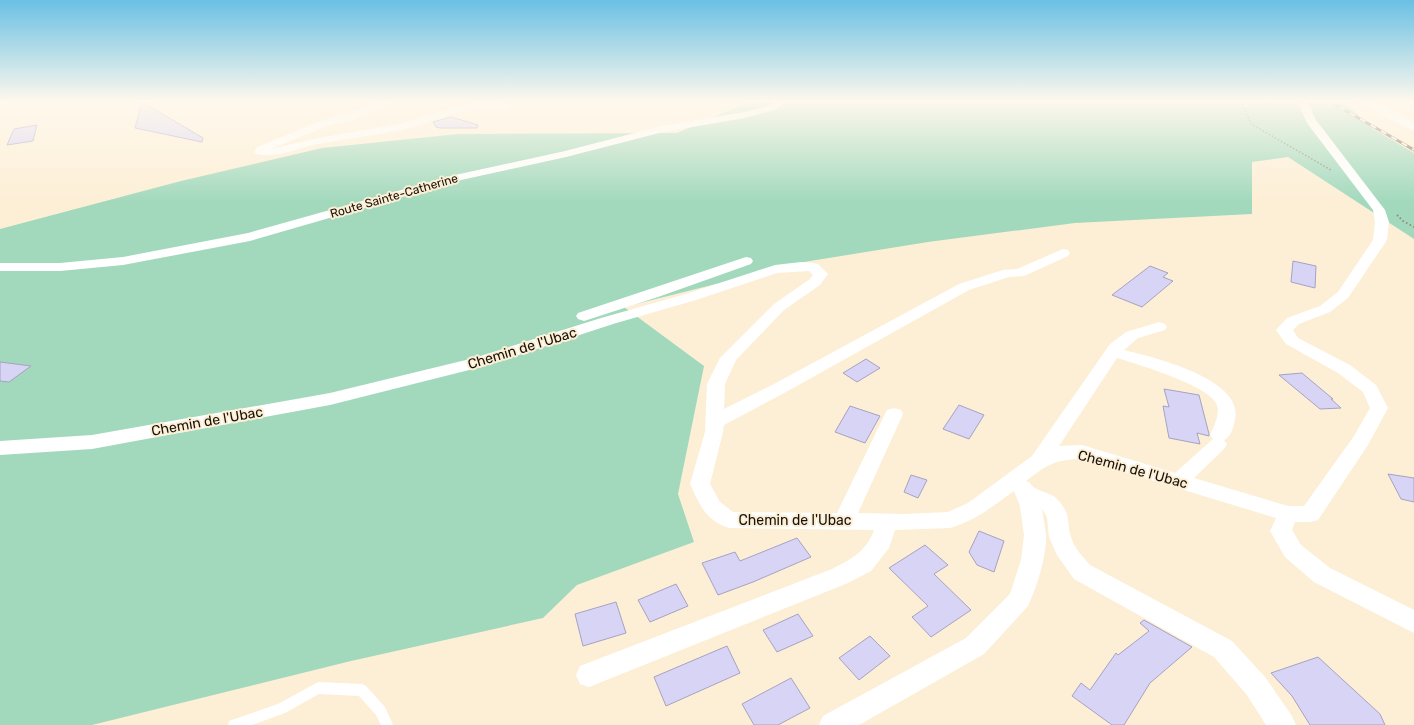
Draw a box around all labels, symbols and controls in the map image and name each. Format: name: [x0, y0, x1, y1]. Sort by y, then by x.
street label: Route Sainte-Catherine: [328, 171, 460, 221]
street label: Chemin de l'Ubac: [466, 324, 579, 373]
street label: Chemin de l'Ubac: [150, 403, 265, 440]
street label: Chemin de l'Ubac: [1076, 447, 1190, 492]
street label: Chemin de l'Ubac: [738, 512, 852, 529]

